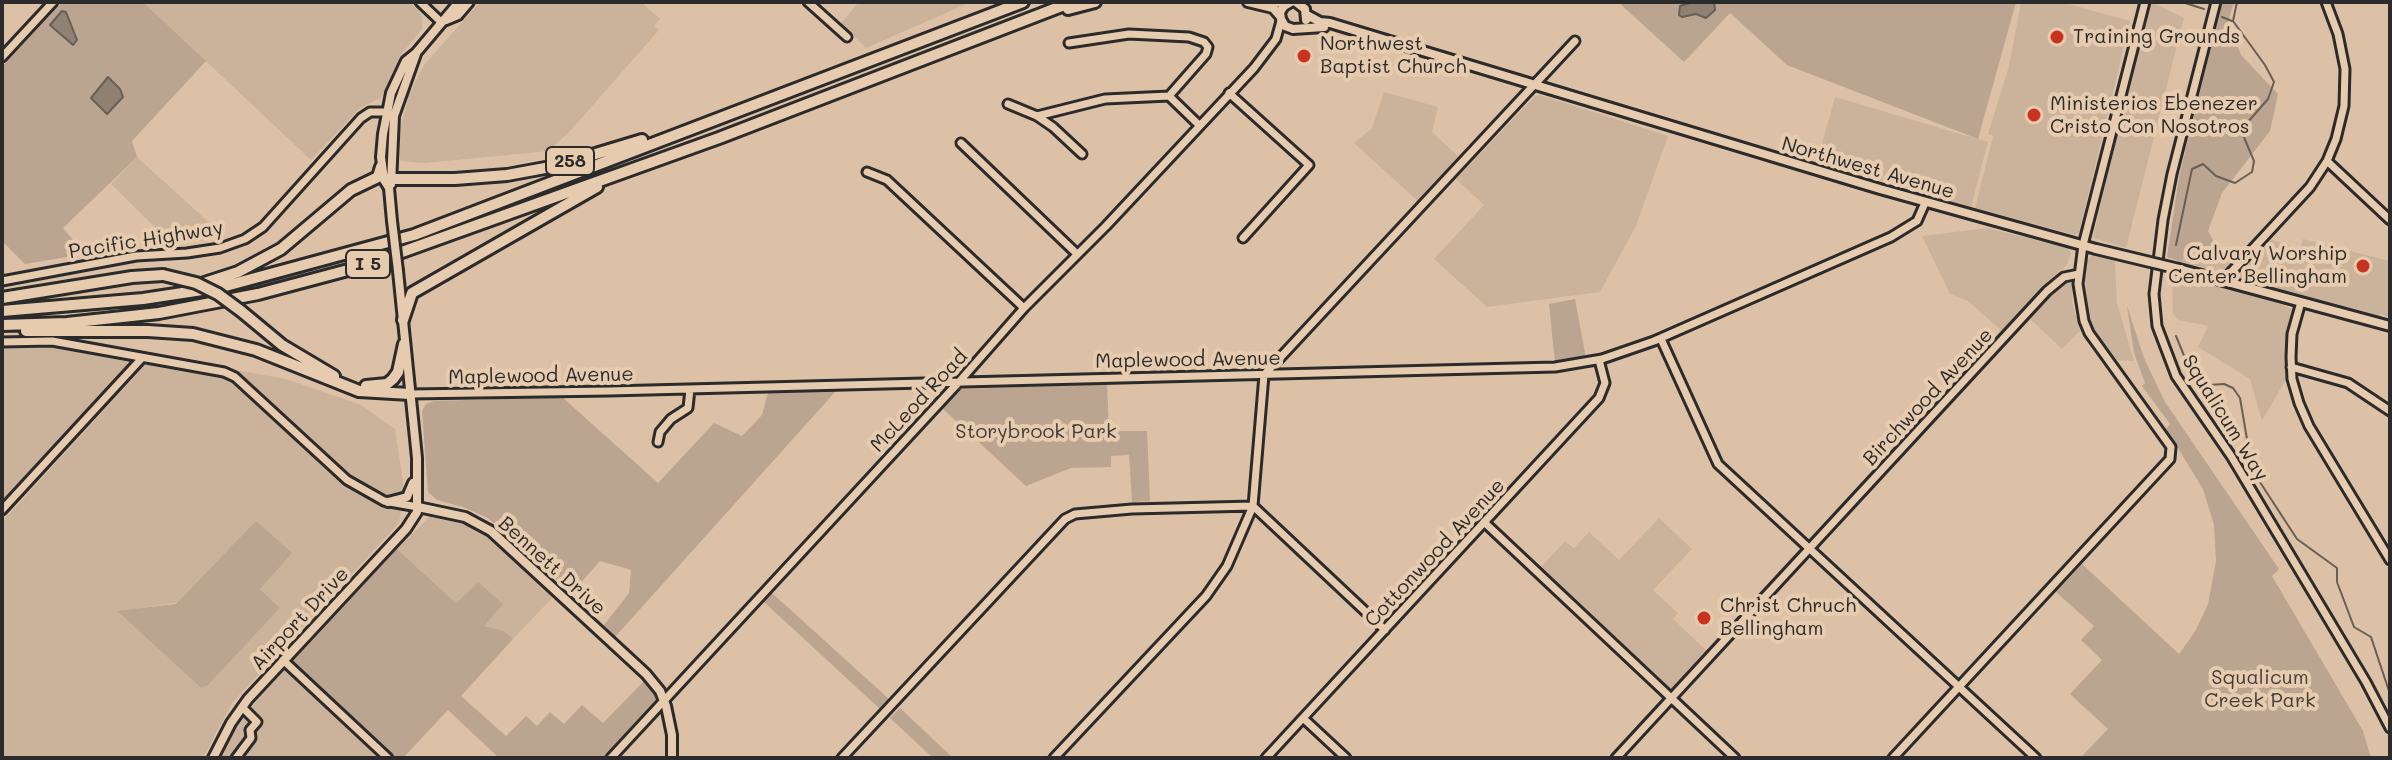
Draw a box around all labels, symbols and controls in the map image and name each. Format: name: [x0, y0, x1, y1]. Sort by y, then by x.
place label: Training Grounds: [2073, 25, 2240, 49]
marker: Training Grounds: [2048, 28, 2066, 46]
place label: Northwest Baptist Church: [1320, 32, 1467, 79]
marker: Northwest Baptist Church: [1295, 47, 1313, 65]
place label: Ministerios Ebenezer Cristo Con Nosotros: [2050, 92, 2258, 139]
marker: Ministerios Ebenezer Cristo Con Nosotros: [2025, 106, 2043, 124]
street label: Northwest Avenue: [1779, 132, 1957, 204]
road number: 258: [546, 147, 594, 175]
street label: Pacific Highway: [67, 216, 225, 264]
place label: Calvary Worship Center Bellingham: [2168, 242, 2347, 289]
road number: I 5: [346, 250, 390, 278]
marker: Calvary Worship Center Bellingham: [2354, 257, 2372, 275]
street label: Birchwood Avenue: [1858, 323, 1998, 471]
street label: McLeod Road: [865, 345, 973, 457]
street label: Maplewood Avenue: [1095, 346, 1281, 374]
street label: Squalicum Way: [2177, 351, 2273, 485]
street label: Maplewood Avenue: [448, 362, 634, 390]
park label: Storybrook Park: [955, 420, 1117, 444]
street label: Cottonwood Avenue: [1360, 474, 1510, 632]
street label: Bennett Drive: [493, 512, 611, 620]
street label: Airport Drive: [246, 562, 354, 676]
place label: Christ Chruch Bellingham: [1720, 594, 1856, 641]
marker: Christ Chruch Bellingham: [1695, 609, 1713, 627]
park label: Squalicum Creek Park: [2204, 666, 2316, 713]

